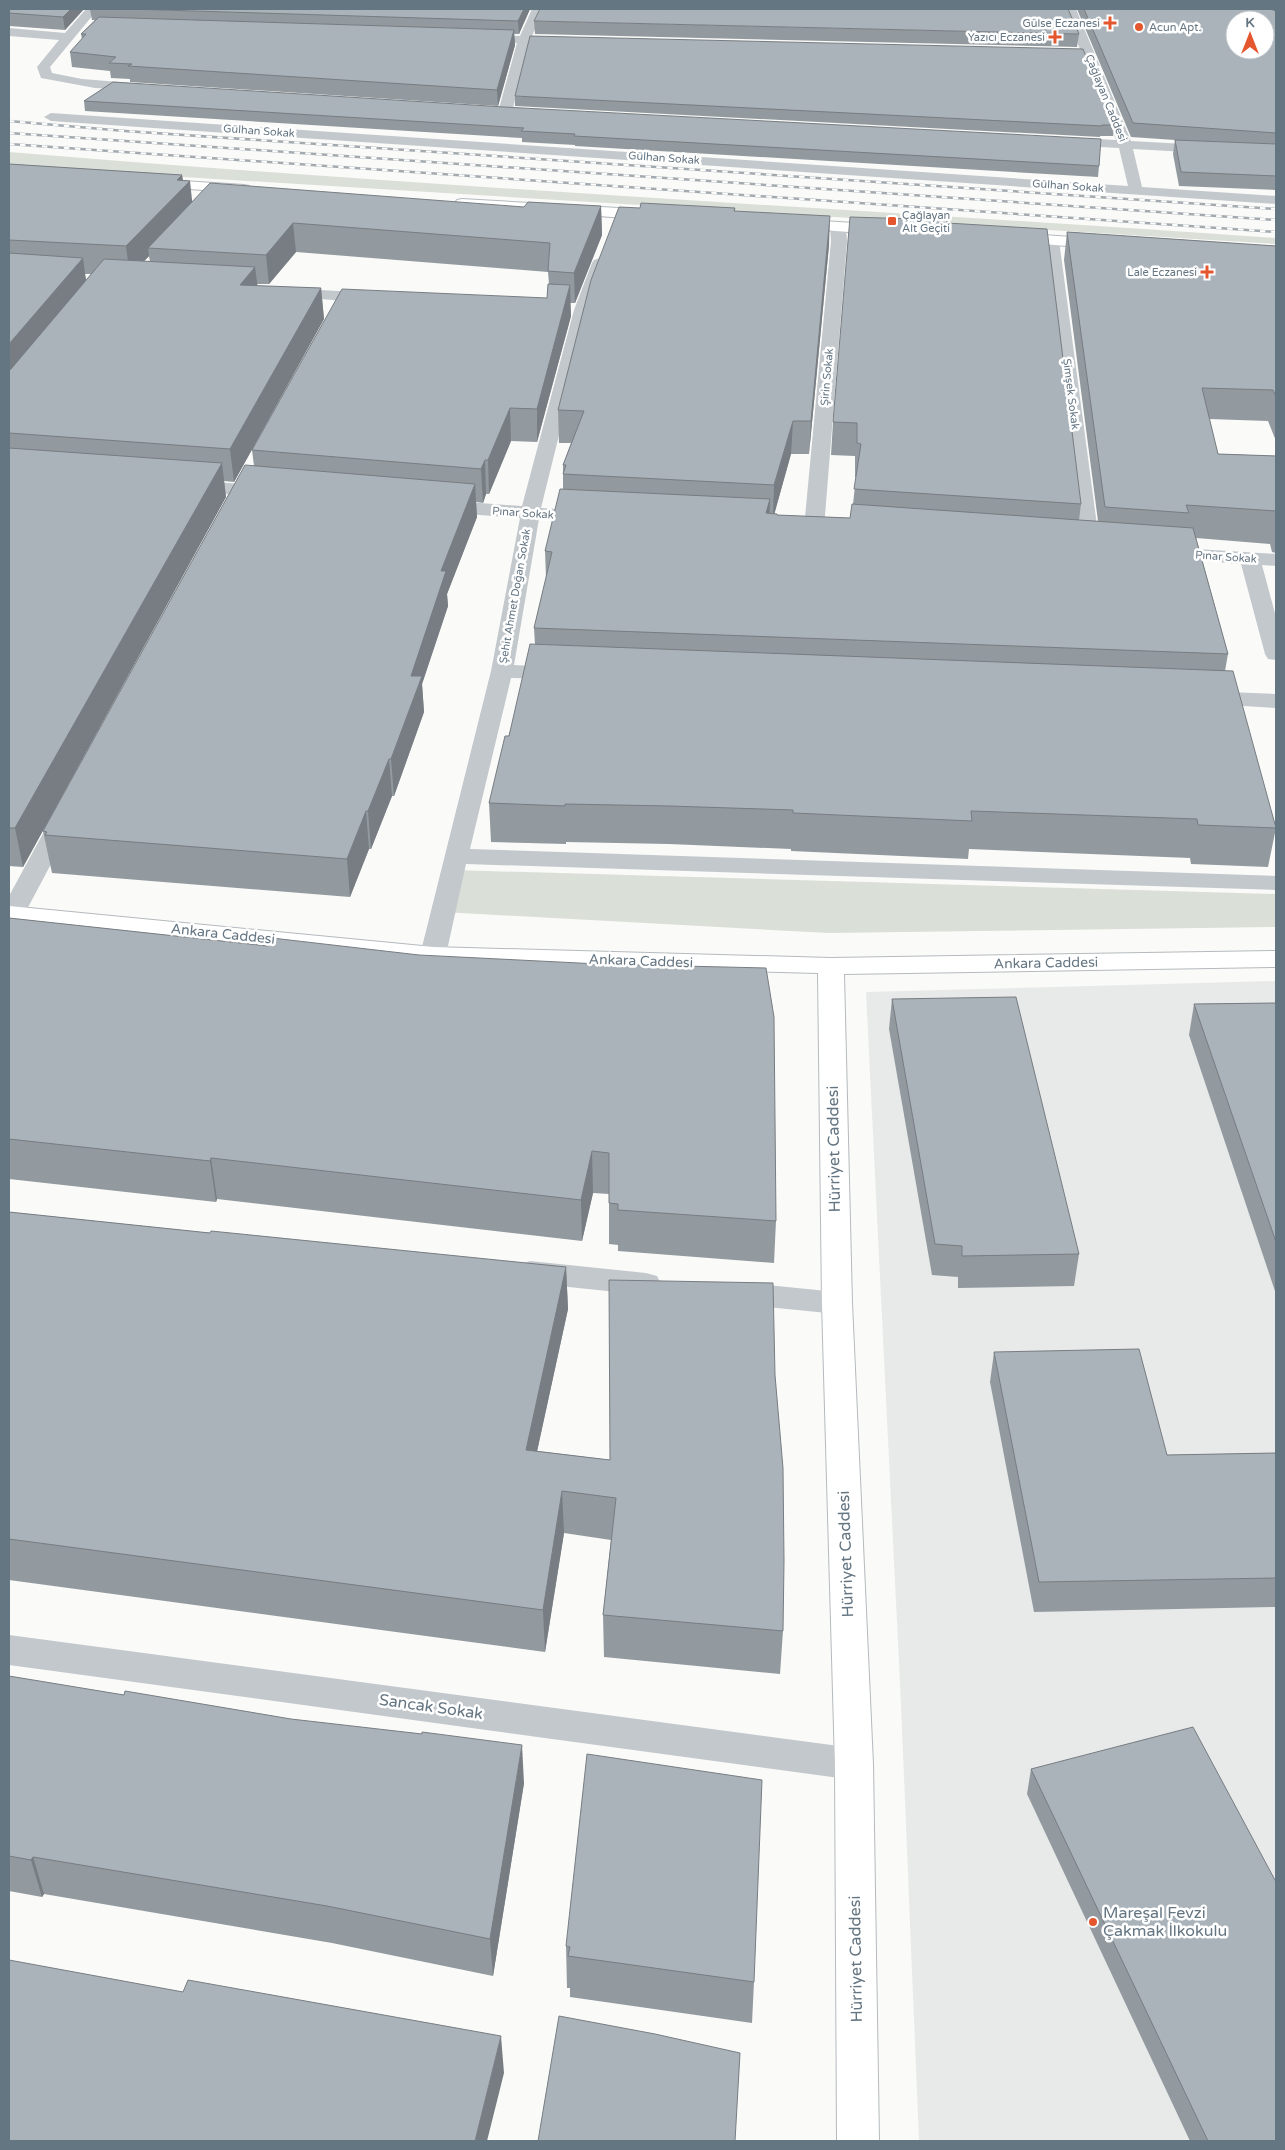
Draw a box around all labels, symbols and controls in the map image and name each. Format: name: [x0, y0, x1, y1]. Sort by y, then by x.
north arrow: [1225, 10, 1275, 60]
text: K: [1245, 14, 1255, 31]
place label: Gülse Eczanesi: [1023, 17, 1100, 30]
marker: Gülse Eczanesi: [1104, 17, 1116, 29]
marker: Acun Apt.: [1133, 21, 1145, 33]
place label: Acun Apt.: [1149, 21, 1201, 34]
place label: Yazıcı Eczanesi: [968, 31, 1045, 44]
marker: Yazıcı Eczanesi: [1049, 31, 1061, 43]
street label: Çağlayan Caddesi: [1083, 52, 1129, 144]
street label: Gülhan Sokak: [223, 122, 295, 140]
street label: Gülhan Sokak: [628, 149, 700, 167]
street label: Gülhan Sokak: [1032, 177, 1104, 195]
place label: Çağlayan Alt Geçiti: [902, 209, 950, 235]
marker: Çağlayan Alt Geçiti: [886, 215, 898, 227]
place label: Lale Eczanesi: [1127, 266, 1197, 279]
marker: Lale Eczanesi: [1201, 266, 1213, 278]
street label: Şirin Sokak: [818, 348, 836, 406]
street label: Şimşek Sokak: [1060, 358, 1082, 430]
street label: Pınar Sokak: [492, 504, 554, 522]
street label: Şehit Ahmet Doğan Sokak: [497, 528, 533, 664]
street label: Pınar Sokak: [1195, 548, 1257, 566]
street label: Ankara Caddesi: [170, 920, 276, 948]
street label: Ankara Caddesi: [588, 951, 694, 971]
street label: Ankara Caddesi: [994, 954, 1098, 972]
street label: Hürriyet Caddesi: [823, 1085, 845, 1213]
street label: Hürriyet Caddesi: [834, 1490, 858, 1618]
street label: Sancak Sokak: [378, 1690, 485, 1724]
street label: Hürriyet Caddesi: [845, 1895, 867, 2023]
place label: Mareşal Fevzi Çakmak İlkokulu: [1103, 1903, 1227, 1941]
marker: Mareşal Fevzi Çakmak İlkokulu: [1087, 1916, 1099, 1928]

